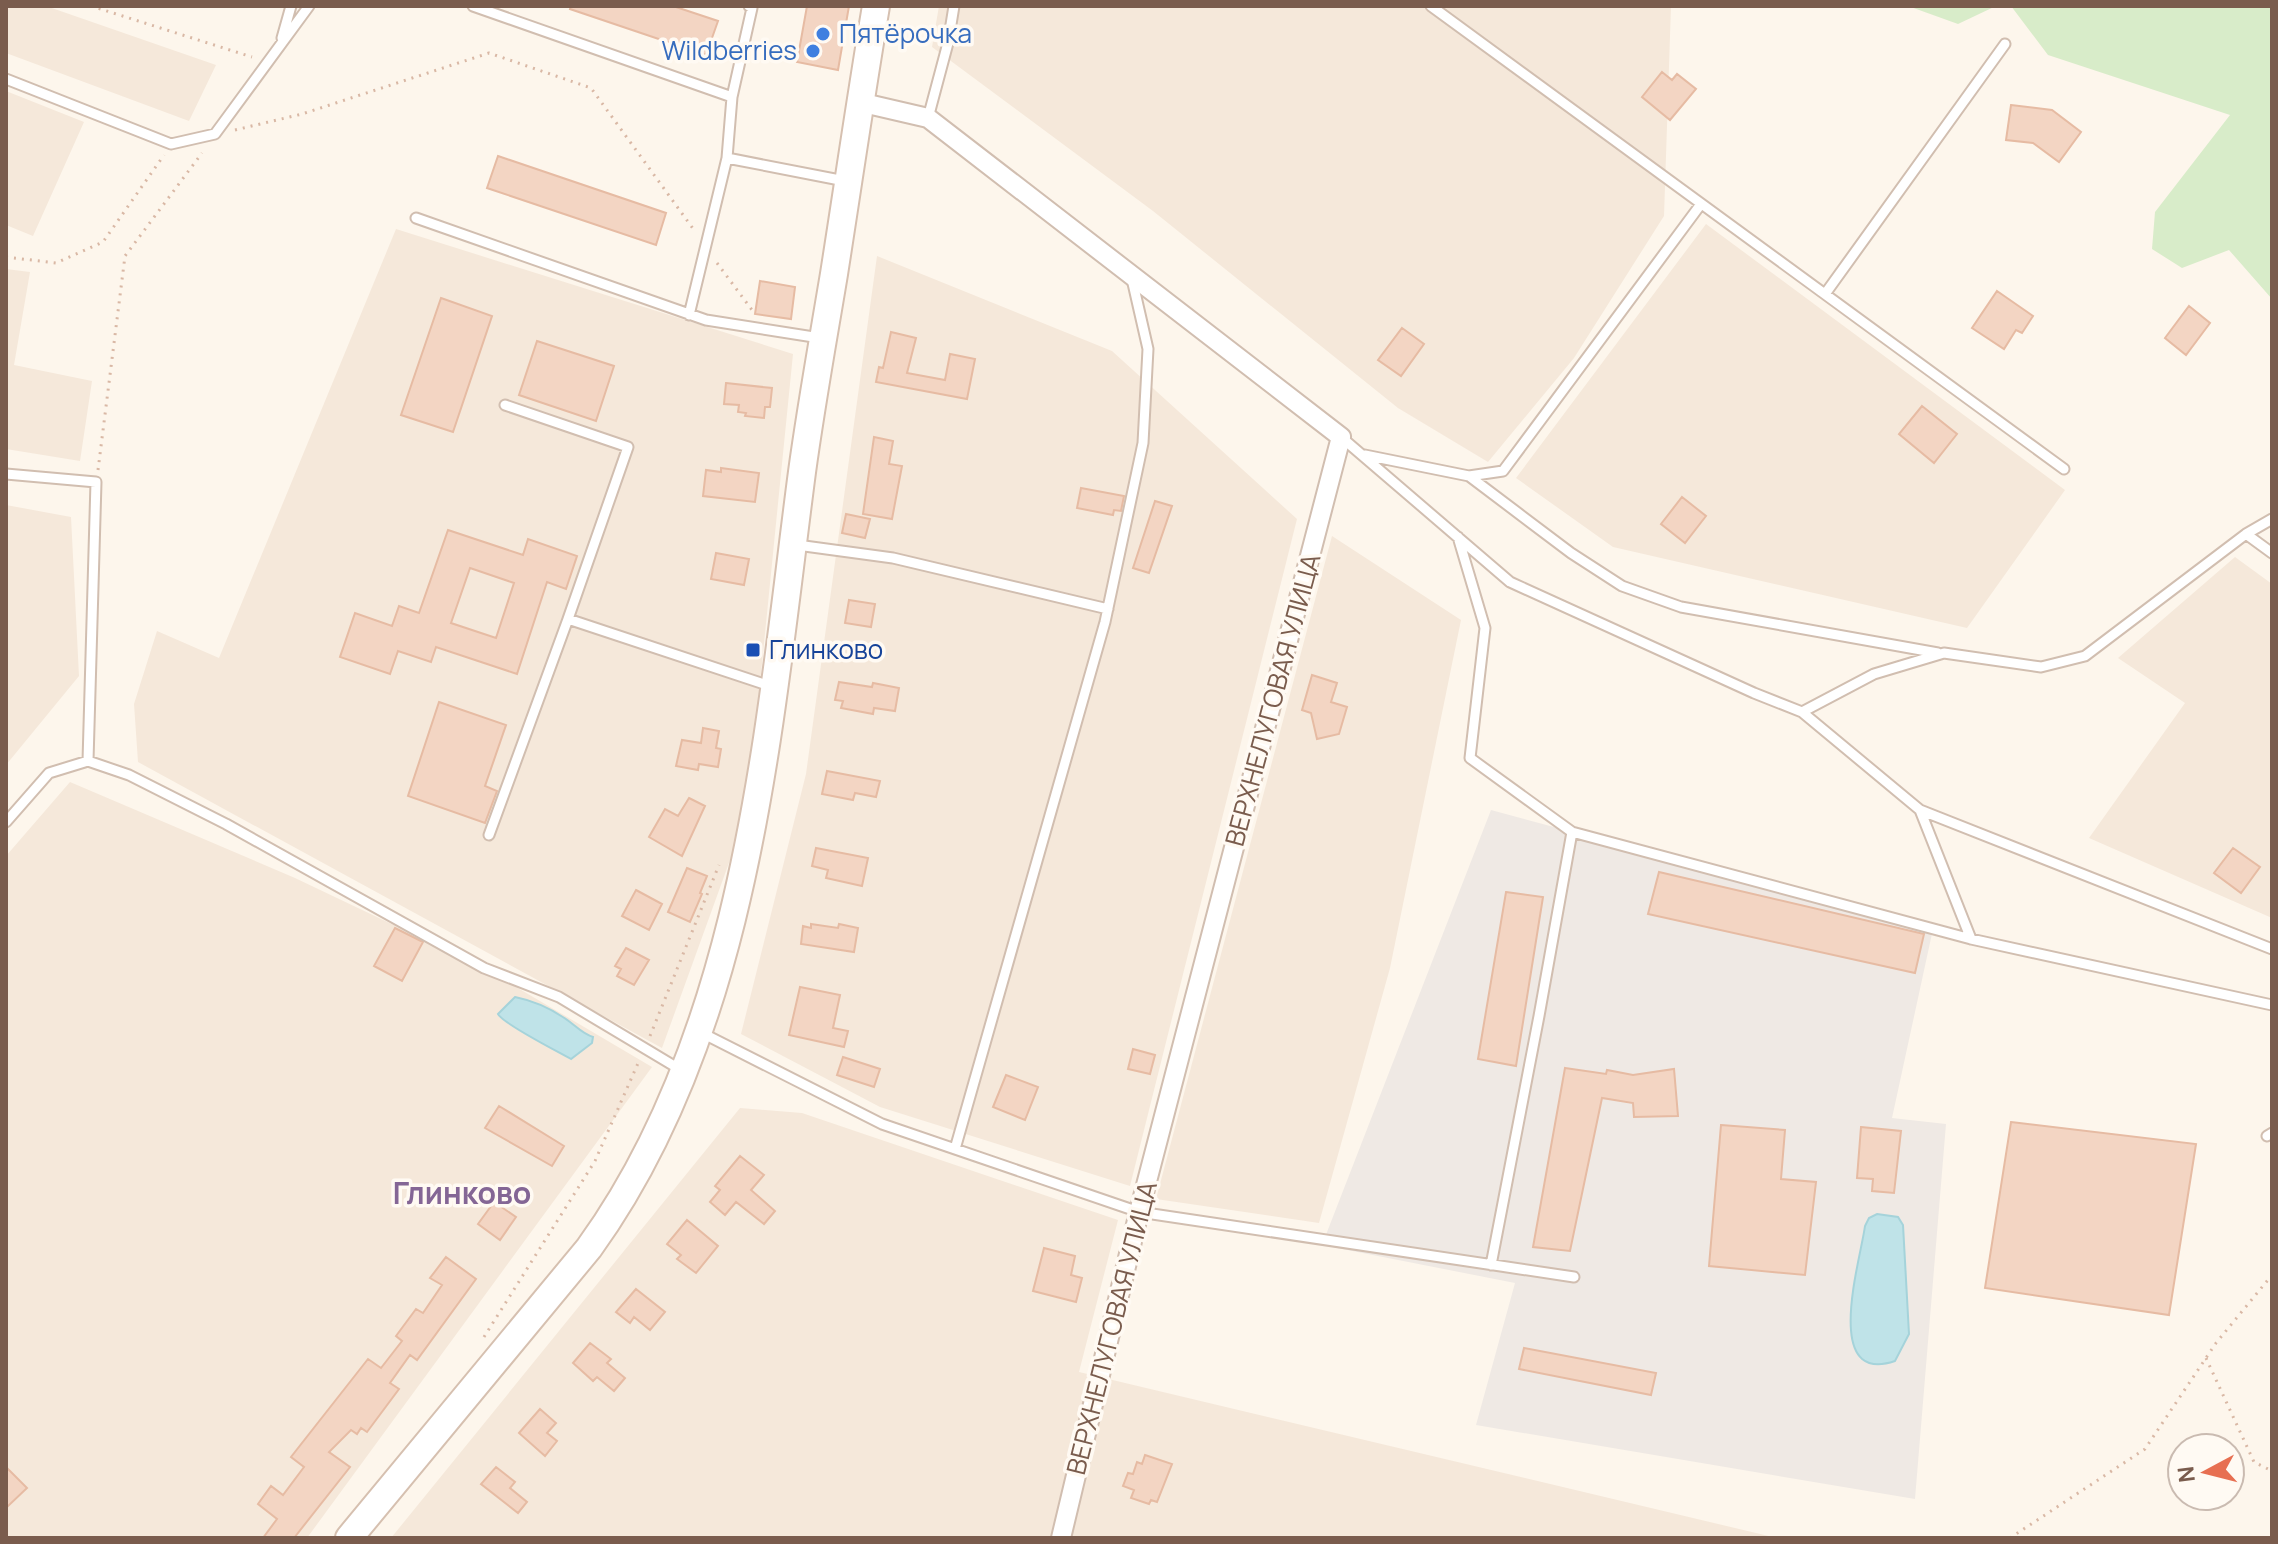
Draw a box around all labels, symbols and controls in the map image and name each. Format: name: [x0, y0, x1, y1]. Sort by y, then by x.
place label: Пятёрочка: [839, 15, 972, 51]
marker: Пятёрочка: [814, 25, 832, 43]
place label: Wildberries: [661, 32, 797, 68]
marker: Wildberries: [804, 42, 822, 60]
street label: ВЕРХНЕЛУГОВАЯ УЛИЦА: [1216, 550, 1328, 850]
place label: Глинково: [769, 631, 883, 667]
marker: Глинково: [744, 641, 762, 659]
district label: Глинково: [393, 1172, 531, 1213]
street label: ВЕРХНЕЛУГОВАЯ УЛИЦА: [1057, 1177, 1165, 1478]
north arrow: [2166, 1432, 2246, 1512]
text: N: [2170, 1465, 2202, 1484]

